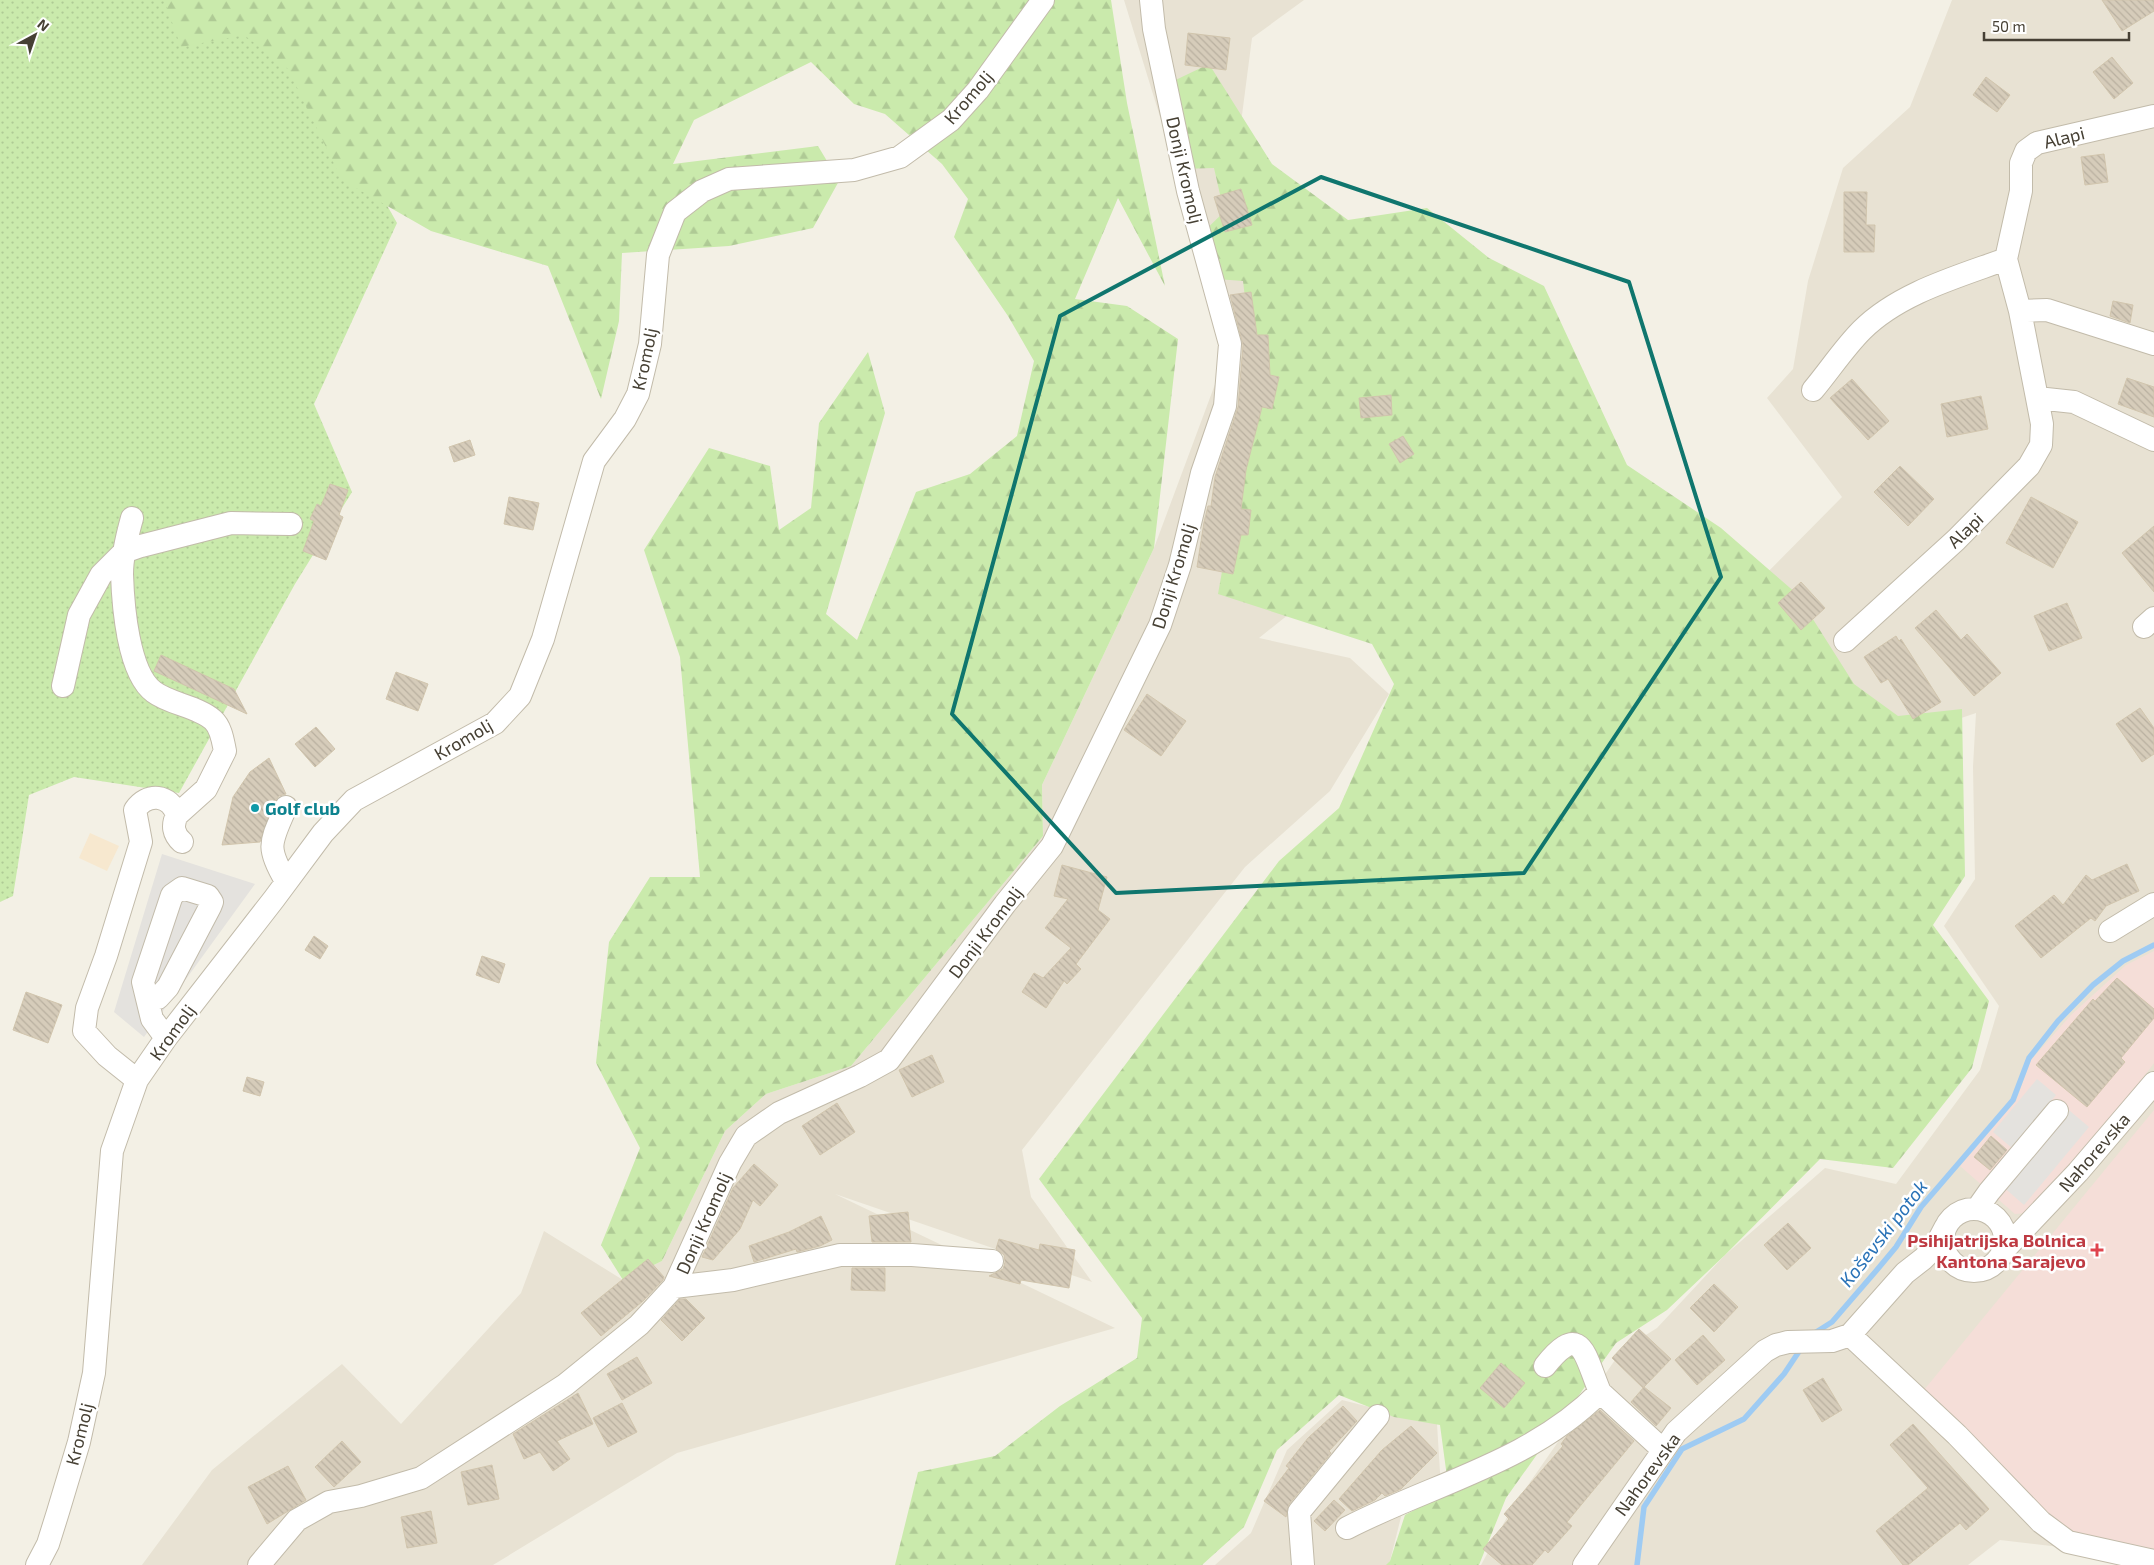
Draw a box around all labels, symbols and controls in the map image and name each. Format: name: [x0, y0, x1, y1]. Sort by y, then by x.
north arrow: [10, 10, 60, 60]
scale bar: [1984, 10, 2129, 42]
text: N: [34, 15, 53, 34]
text: 50 m: [1992, 17, 2026, 35]
street label: Kromolj: [939, 66, 997, 128]
street label: Donji Kromolj: [1162, 114, 1208, 226]
street label: Alapi: [2041, 121, 2087, 153]
street label: Kromolj: [627, 326, 661, 392]
street label: Alapi: [1942, 508, 1988, 552]
street label: Donji Kromolj: [1147, 521, 1199, 631]
street label: Kromolj: [430, 714, 496, 764]
place label: Golf club: [265, 797, 340, 819]
marker: Golf club: [249, 802, 261, 814]
street label: Donji Kromolj: [943, 882, 1027, 982]
street label: Kromolj: [144, 1000, 200, 1064]
street label: Nahorevska: [2054, 1108, 2134, 1196]
street label: Donji Kromolj: [671, 1169, 735, 1277]
water label: Koševski potok: [1834, 1175, 1932, 1291]
place label: Psihijatrijska Bolnica Kantona Sarajevo: [1907, 1229, 2086, 1272]
marker: Psihijatrijska Bolnica Kantona Sarajevo: [2090, 1243, 2104, 1257]
street label: Kromolj: [61, 1400, 97, 1468]
street label: Nahorevska: [1609, 1428, 1685, 1520]

